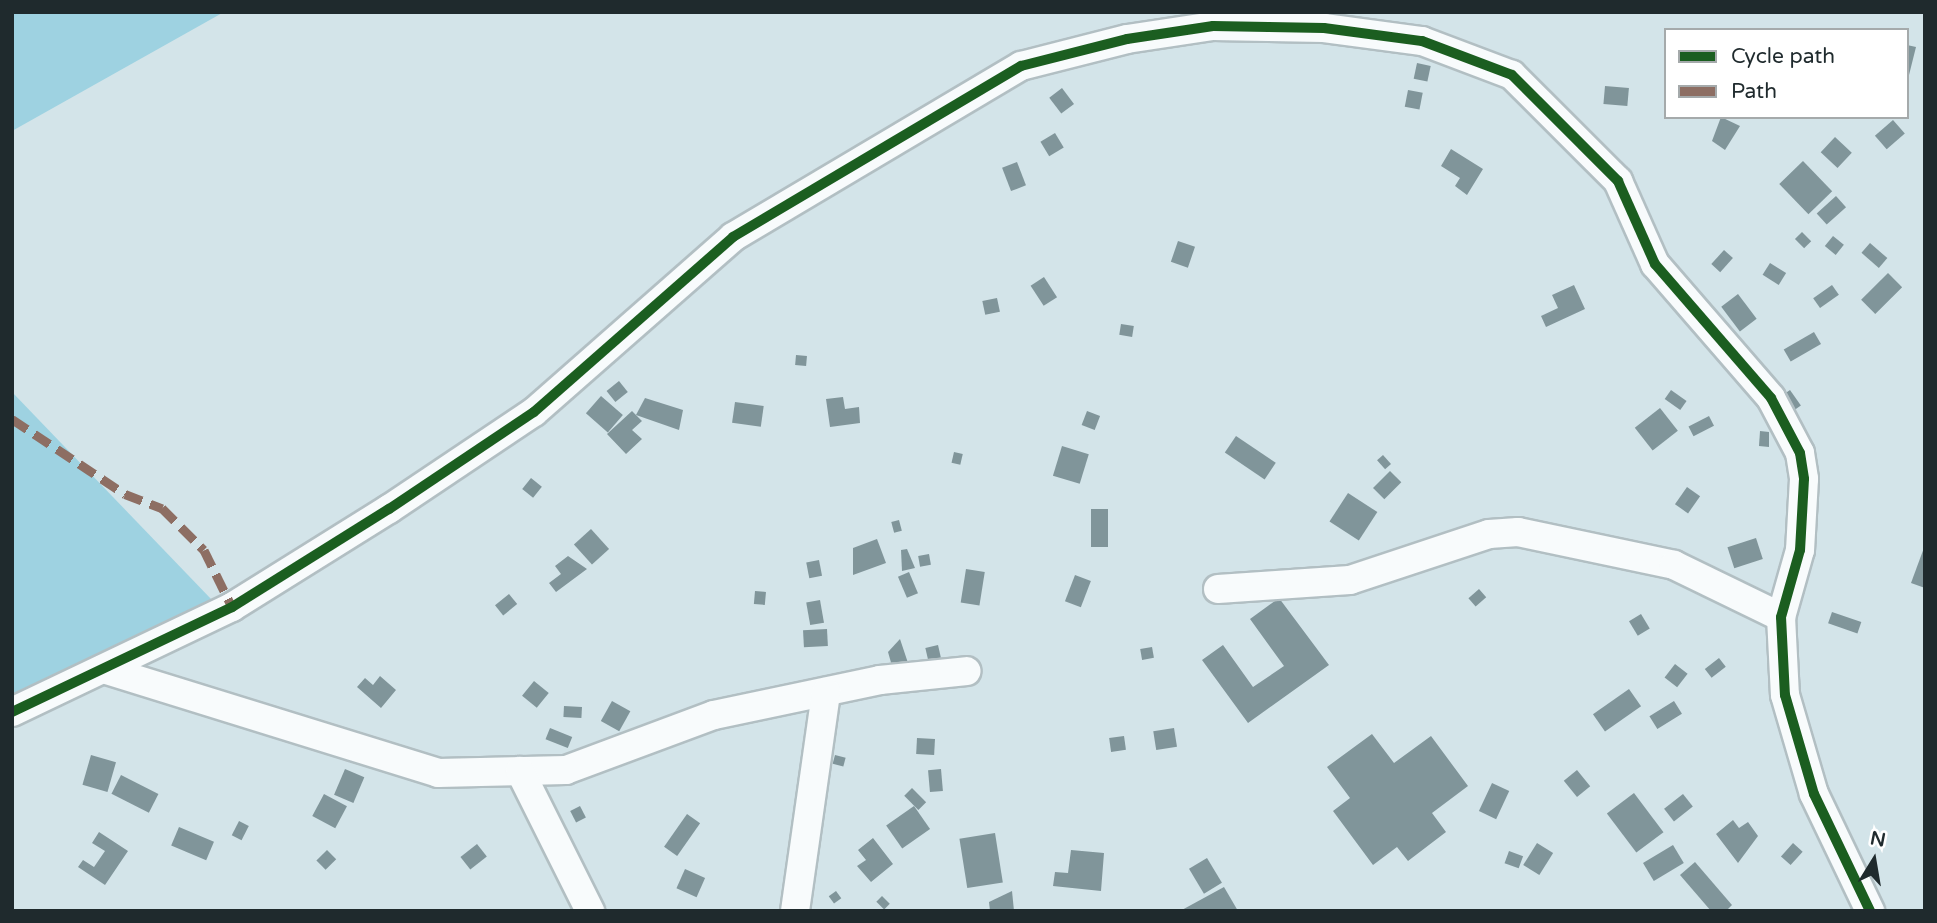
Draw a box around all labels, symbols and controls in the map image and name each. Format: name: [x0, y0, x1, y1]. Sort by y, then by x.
legend: [1664, 28, 1909, 119]
text: Cycle path: [1731, 44, 1835, 69]
text: Path: [1731, 79, 1777, 104]
north arrow: [1839, 825, 1909, 895]
text: N: [1868, 827, 1888, 852]

